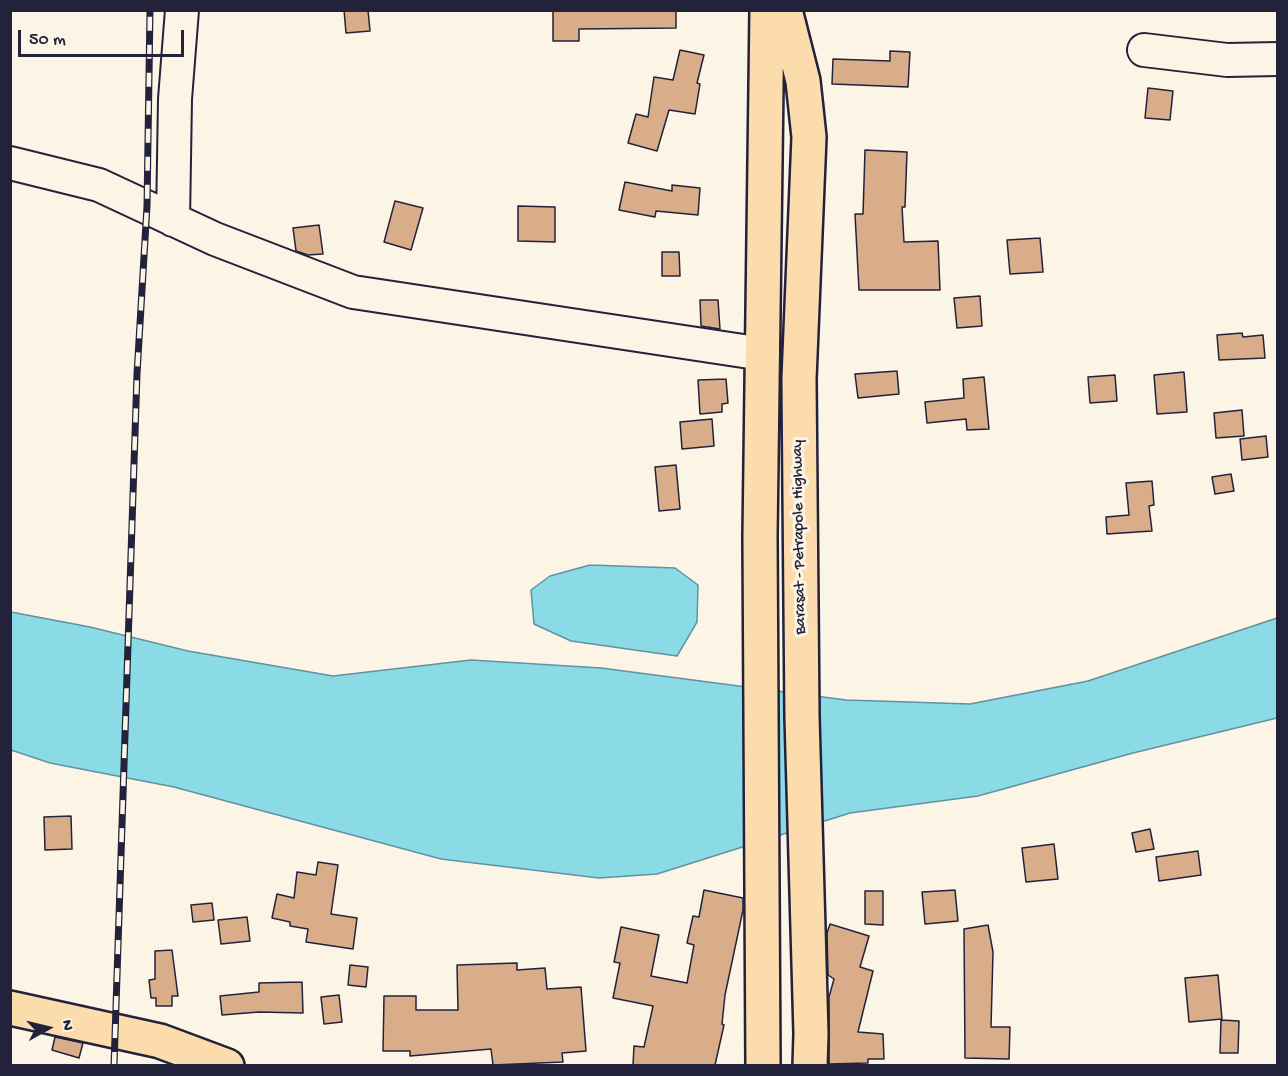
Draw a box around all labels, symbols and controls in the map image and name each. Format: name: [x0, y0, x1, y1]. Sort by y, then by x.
scale bar: [21, 18, 188, 56]
text: 50 m: [29, 30, 66, 51]
street label: Barasat - Petrapole Highway: [789, 439, 811, 635]
north arrow: [18, 998, 78, 1058]
text: N: [56, 1019, 76, 1032]

